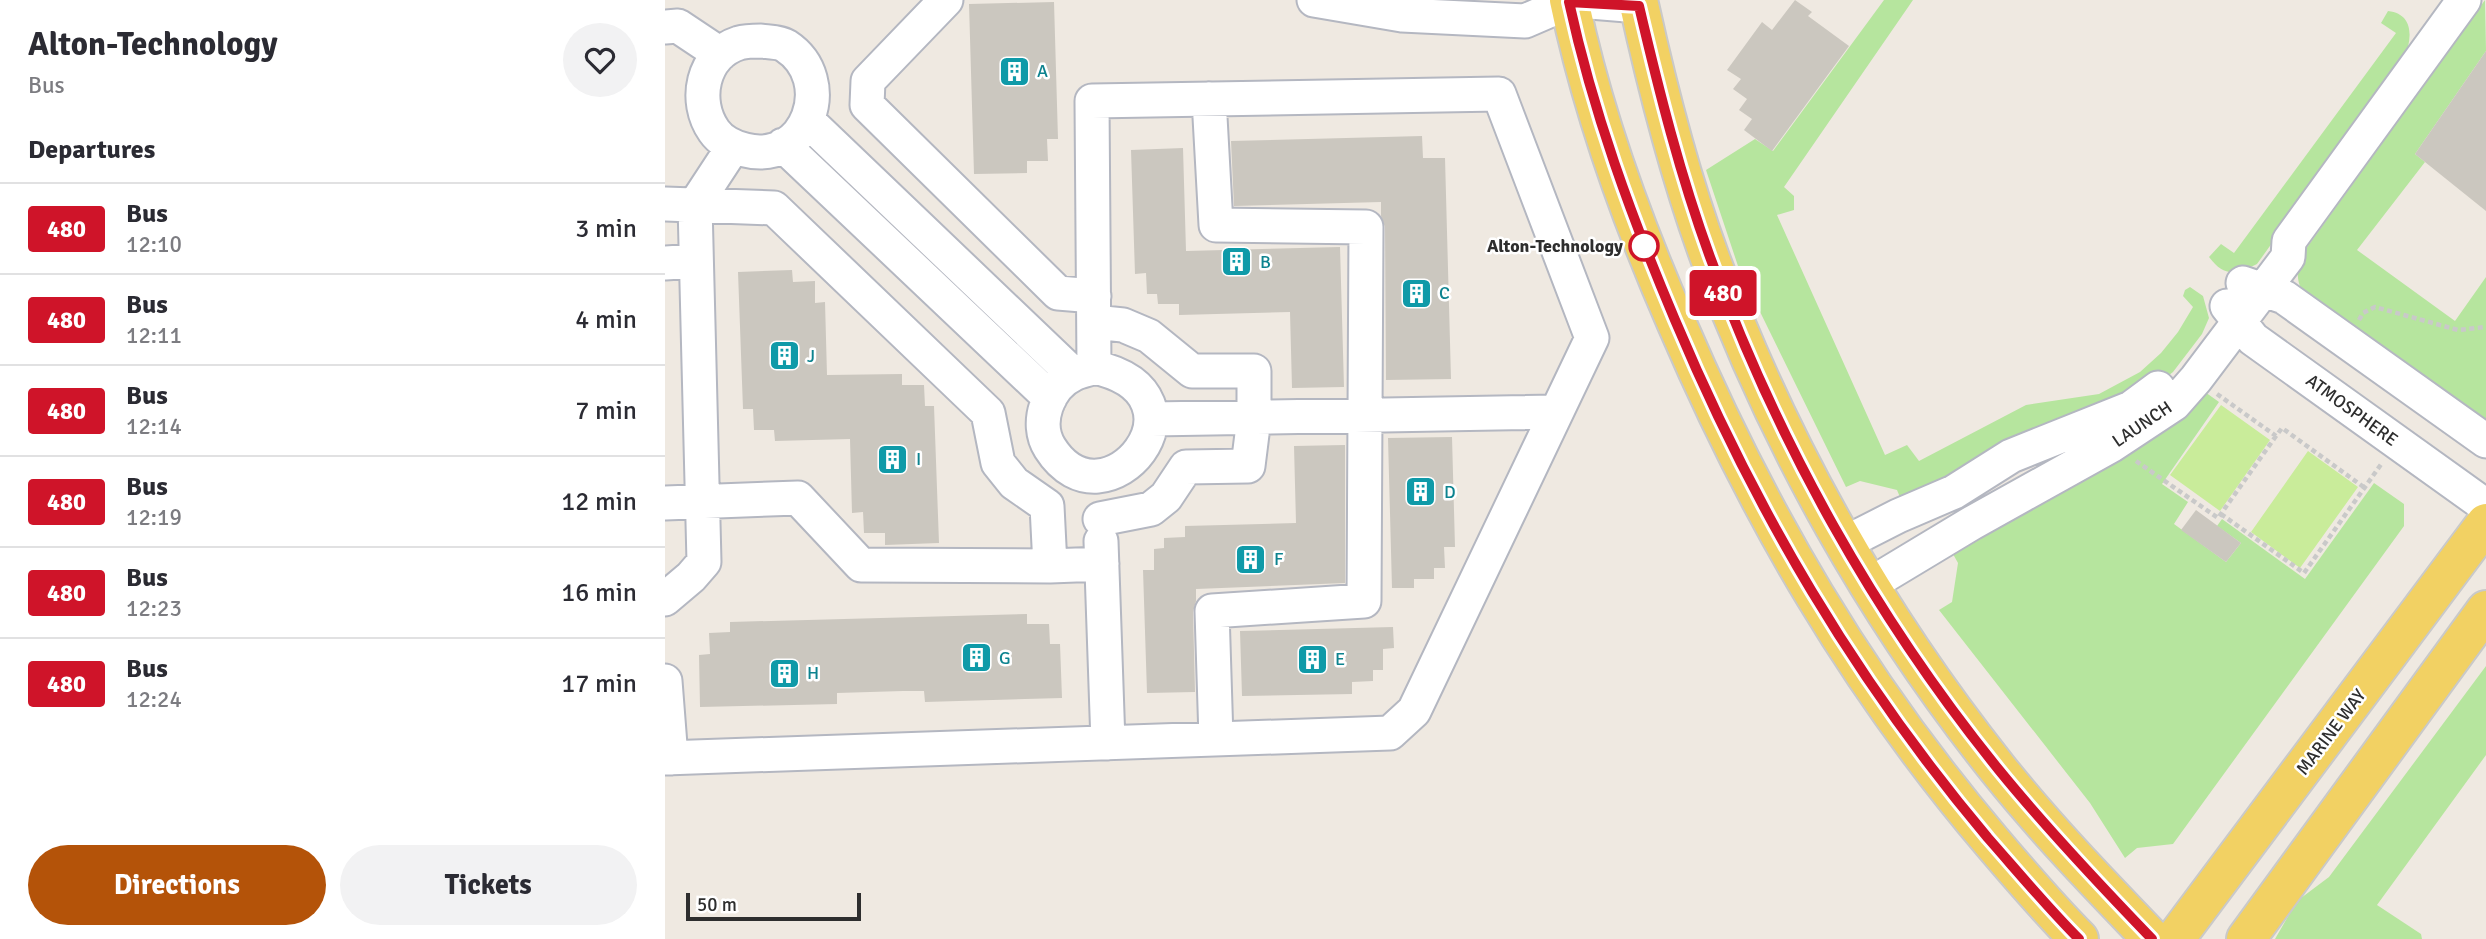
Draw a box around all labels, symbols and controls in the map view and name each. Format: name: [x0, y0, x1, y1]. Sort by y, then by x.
button: heart: [563, 23, 637, 97]
text: Alton-Technology: [28, 24, 278, 65]
building icon: A: [997, 54, 1031, 88]
place label: A: [1037, 60, 1048, 82]
text: Bus: [28, 71, 65, 100]
text: Departures: [28, 134, 155, 166]
text: Bus: [126, 198, 168, 230]
text: 3 min: [575, 213, 637, 245]
text: 480: [47, 214, 86, 244]
text: 12:10: [126, 230, 182, 259]
marker: Alton-Technology: [1629, 231, 1659, 261]
place label: Alton-Technology: [1487, 235, 1623, 257]
building icon: B: [1220, 245, 1254, 279]
place label: B: [1260, 251, 1271, 273]
line badge: 480: [1683, 270, 1763, 316]
building icon: C: [1399, 276, 1433, 310]
text: 480: [1704, 278, 1742, 308]
place label: C: [1439, 282, 1450, 304]
text: Bus: [126, 289, 168, 321]
text: 4 min: [575, 304, 637, 336]
text: 480: [47, 305, 86, 335]
text: 12:11: [126, 321, 182, 350]
building icon: J: [767, 339, 801, 373]
place label: J: [807, 345, 815, 367]
street label: ATMOSPHERE: [2302, 369, 2402, 451]
text: Bus: [126, 380, 168, 412]
text: 7 min: [575, 395, 637, 427]
text: 480: [47, 396, 86, 426]
street label: LAUNCH: [2108, 396, 2176, 452]
text: 12:14: [126, 412, 182, 441]
building icon: I: [876, 442, 910, 476]
place label: I: [916, 448, 921, 470]
text: Bus: [126, 471, 168, 503]
building icon: D: [1404, 475, 1438, 509]
place label: D: [1444, 481, 1456, 503]
text: 12 min: [561, 486, 637, 518]
text: 480: [47, 487, 86, 517]
text: 12:19: [126, 503, 182, 532]
building icon: F: [1234, 542, 1268, 576]
place label: F: [1274, 548, 1283, 570]
text: Bus: [126, 562, 168, 594]
text: 16 min: [561, 577, 637, 609]
text: 480: [47, 578, 86, 608]
text: 12:23: [126, 594, 182, 623]
building icon: G: [959, 641, 993, 675]
building icon: E: [1295, 642, 1329, 676]
place label: G: [999, 647, 1011, 669]
place label: E: [1335, 648, 1345, 670]
text: Bus: [126, 653, 168, 685]
building icon: H: [767, 656, 801, 690]
place label: H: [807, 662, 819, 684]
text: 17 min: [561, 668, 637, 700]
text: 480: [47, 669, 86, 699]
text: 12:24: [126, 685, 182, 714]
street label: MARINE WAY: [2292, 685, 2370, 779]
button: Directions: [28, 845, 326, 925]
button: Tickets: [340, 845, 637, 925]
scale bar: [686, 890, 861, 922]
text: 50 m: [697, 893, 737, 917]

